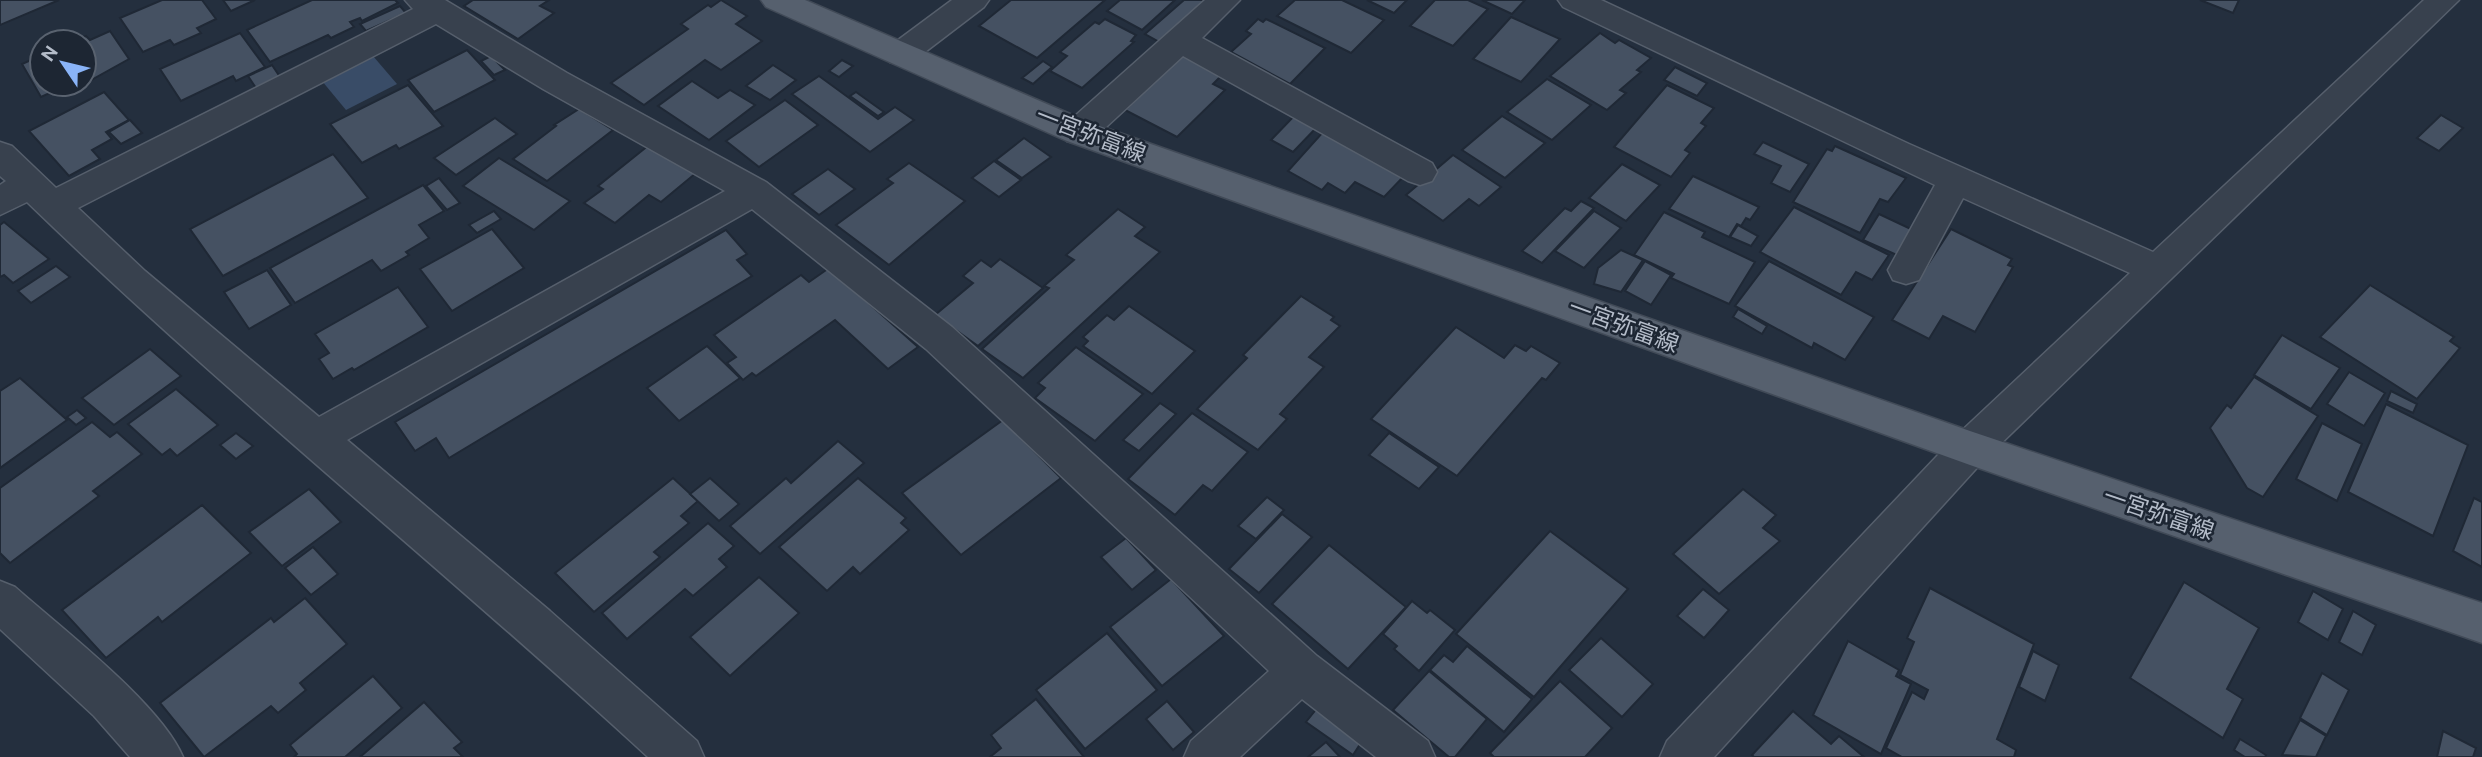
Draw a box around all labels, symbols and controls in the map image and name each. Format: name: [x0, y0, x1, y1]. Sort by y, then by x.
north arrow: [28, 28, 98, 98]
text: N: [36, 41, 62, 65]
street label: 一宮弥富線: [1033, 102, 1149, 166]
street label: 一宮弥富線: [1566, 294, 1682, 356]
street label: 一宮弥富線: [2101, 482, 2217, 544]

